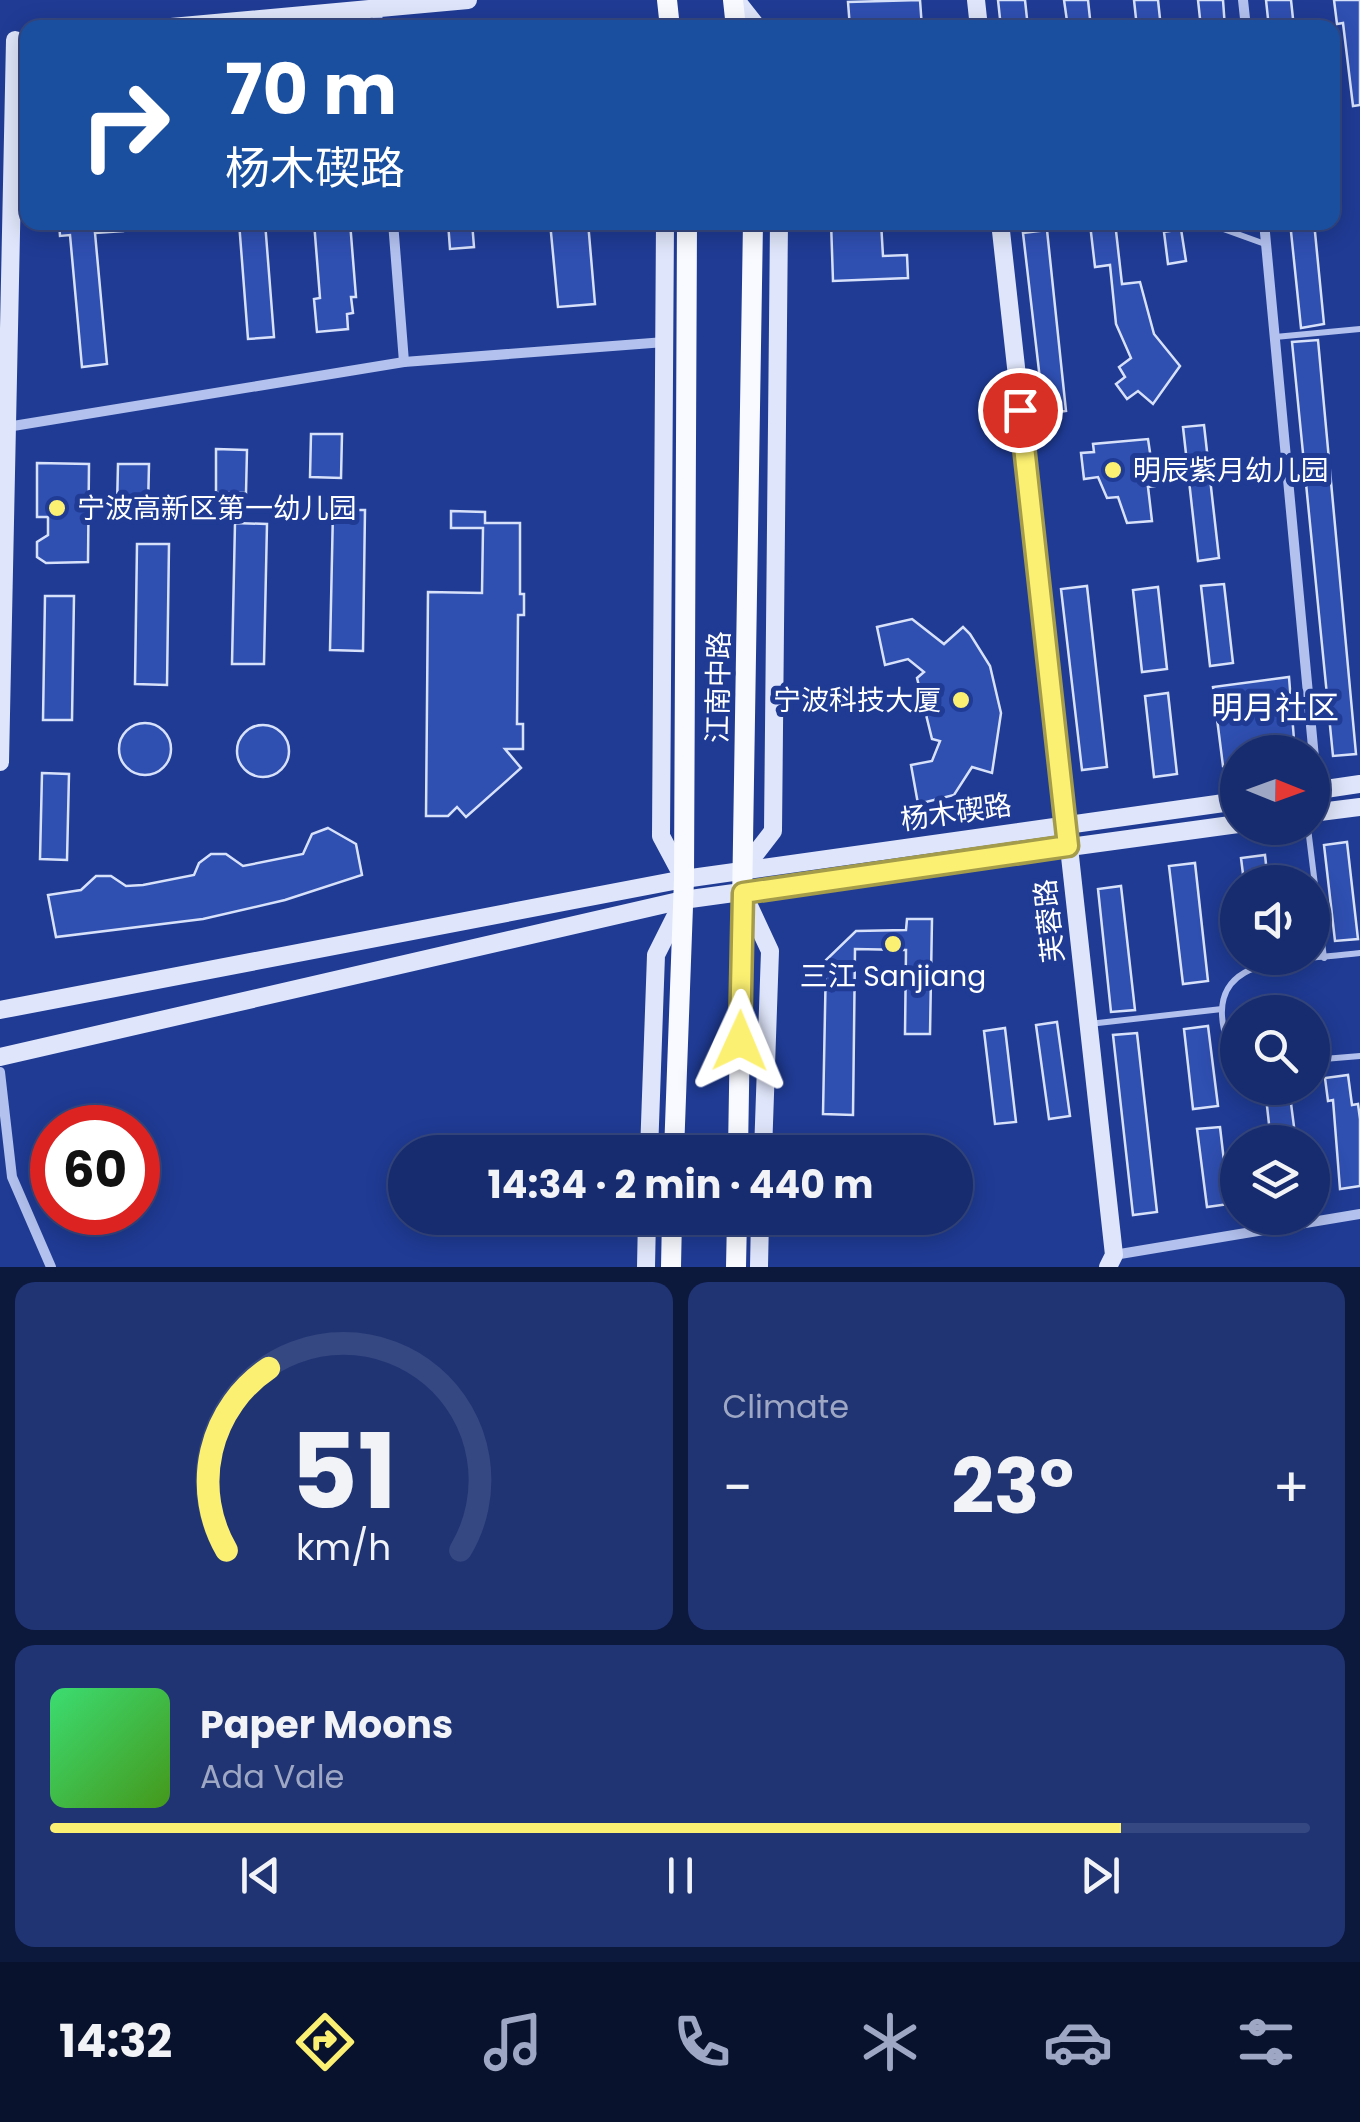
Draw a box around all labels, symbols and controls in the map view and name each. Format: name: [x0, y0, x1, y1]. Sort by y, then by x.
text: 70 m: [225, 40, 397, 139]
icon: right: [60, 60, 190, 190]
text: 杨木碶路: [225, 137, 405, 200]
pin: [978, 368, 1063, 453]
icon: arrive: [993, 383, 1048, 438]
place label: 明辰紫月幼儿园: [1133, 451, 1329, 490]
marker: 明辰紫月幼儿园: [1102, 459, 1124, 481]
place label: 宁波高新区第一幼儿园: [77, 489, 357, 528]
marker: 宁波高新区第一幼儿园: [46, 497, 68, 519]
street label: 江南中路: [698, 631, 739, 743]
place label: 宁波科技大厦: [773, 681, 941, 720]
district label: 明月社区: [1211, 685, 1339, 730]
marker: 宁波科技大厦: [950, 689, 972, 711]
north arrow: [1220, 735, 1330, 845]
map controls: [1220, 735, 1330, 1235]
street label: 杨木碶路: [898, 785, 1014, 840]
button: sound: [1220, 865, 1330, 975]
street label: 芙蓉路: [1026, 877, 1073, 965]
marker: 三江 Sanjiang: [882, 933, 904, 955]
place label: 三江 Sanjiang: [800, 957, 986, 996]
position arrow: [688, 989, 792, 1093]
button: search: [1220, 995, 1330, 1105]
speed limit sign: 60: [30, 1105, 160, 1235]
button: layers: [1220, 1125, 1330, 1235]
text: 14:34 · 2 min · 440 m: [488, 1158, 873, 1211]
text: Climate: [723, 1384, 849, 1429]
text: 51: [290, 1399, 397, 1544]
text: 23°: [951, 1434, 1074, 1539]
text: −: [723, 1449, 753, 1526]
text: +: [1272, 1449, 1310, 1526]
text: km/h: [296, 1522, 391, 1573]
text: Paper Moons: [200, 1698, 453, 1751]
text: Ada Vale: [200, 1754, 344, 1799]
icon: previous: [233, 1848, 288, 1903]
icon: pause: [653, 1848, 708, 1903]
icon: next: [1073, 1848, 1128, 1903]
icon: directions: [290, 2007, 360, 2077]
icon: music: [478, 2007, 548, 2077]
icon: phone: [667, 2007, 737, 2077]
icon: climate: [855, 2007, 925, 2077]
icon: car: [1043, 2007, 1113, 2077]
icon: filters: [1231, 2007, 1301, 2077]
text: 14:32: [59, 2010, 172, 2073]

